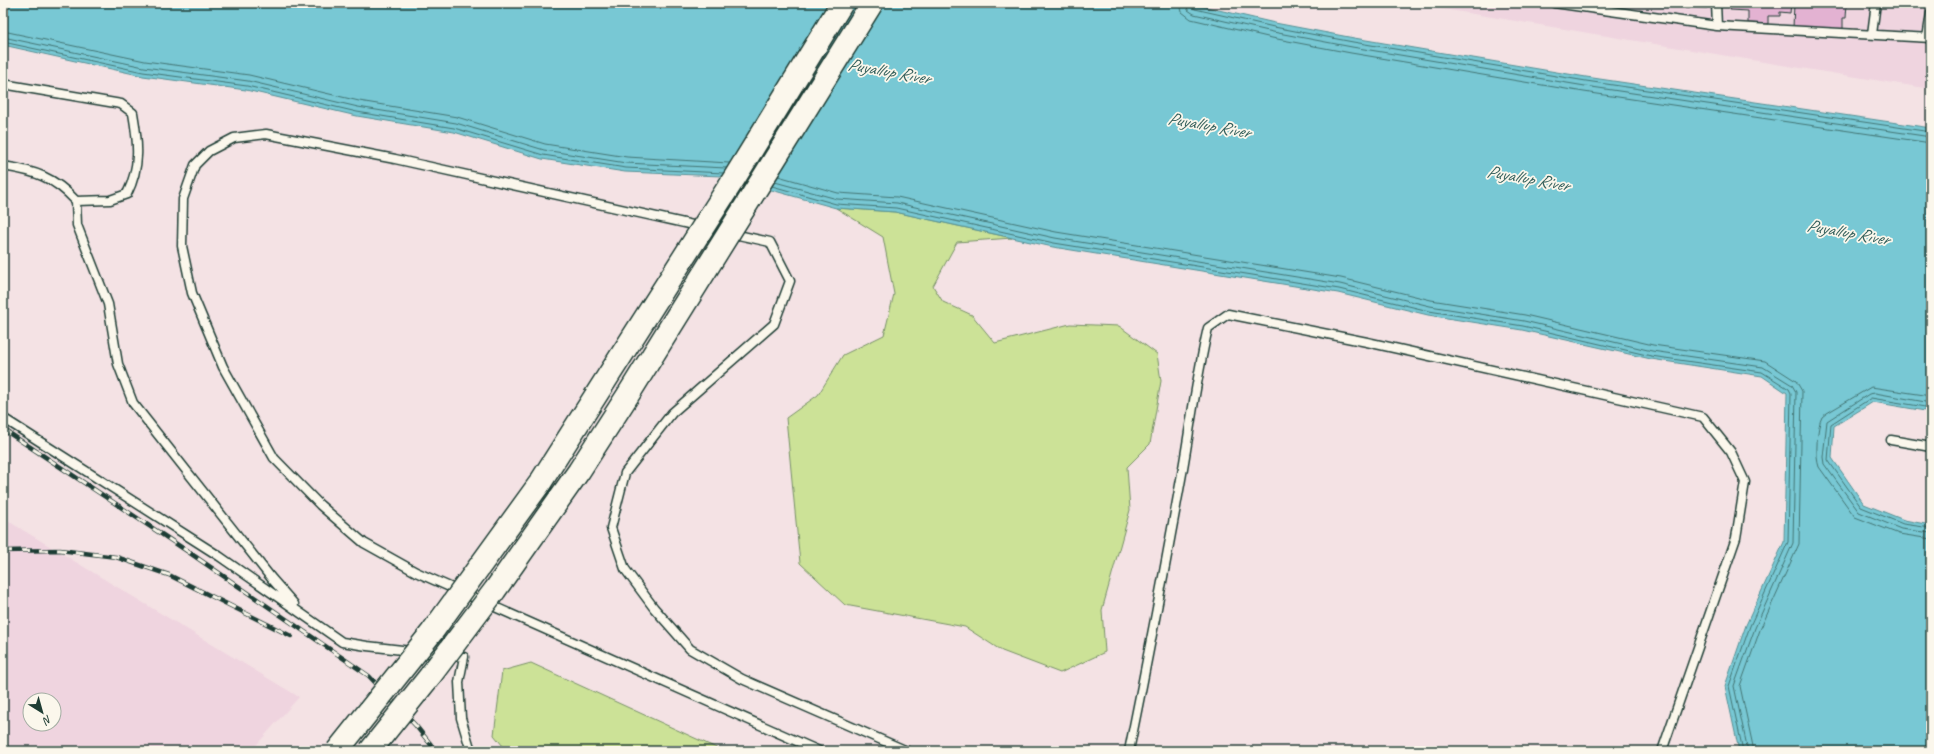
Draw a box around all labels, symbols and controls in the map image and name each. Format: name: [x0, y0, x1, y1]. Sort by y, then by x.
water label: Puyallup River: [846, 53, 935, 90]
water label: Puyallup River: [1166, 107, 1255, 144]
water label: Puyallup River: [1485, 160, 1574, 197]
water label: Puyallup River: [1805, 214, 1894, 251]
north arrow: [22, 692, 62, 732]
text: N: [39, 712, 55, 729]

